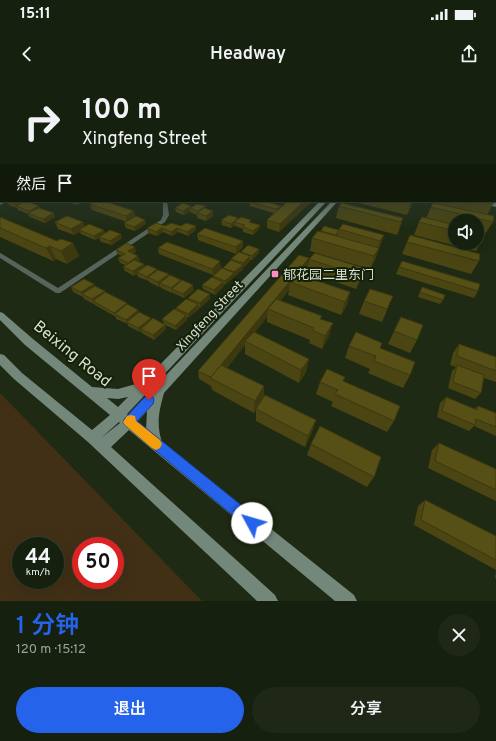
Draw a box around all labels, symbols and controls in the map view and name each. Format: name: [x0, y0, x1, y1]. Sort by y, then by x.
text: 15:11: [20, 5, 51, 24]
icon: back: [16, 43, 38, 65]
text: Headway: [210, 43, 286, 66]
icon: share: [458, 43, 480, 65]
text: 100 m: [82, 93, 162, 129]
icon: right: [16, 96, 68, 148]
text: Xingfeng Street: [82, 128, 207, 151]
icon: arrive: [54, 172, 76, 194]
text: 然后: [16, 176, 46, 195]
map controls: [448, 214, 484, 250]
button: sound: [448, 214, 484, 250]
place label: 郁花园二里东门: [283, 268, 374, 284]
marker: 郁花园二里东门: [270, 269, 280, 279]
street label: Xingfeng Street: [174, 278, 247, 355]
street label: Beixing Road: [29, 317, 115, 392]
pin: [132, 359, 166, 400]
icon: arrive: [138, 365, 160, 387]
position arrow: [231, 502, 273, 544]
speed limit sign: 50: [72, 537, 124, 589]
text: 44: [25, 545, 51, 571]
text: km/h: [26, 566, 50, 579]
text: 1 分钟: [16, 612, 79, 642]
button: close: [438, 614, 480, 656]
text: 120 m · 15:12: [16, 642, 86, 658]
button: 退出: [16, 687, 244, 733]
button: 分享: [252, 687, 480, 733]

